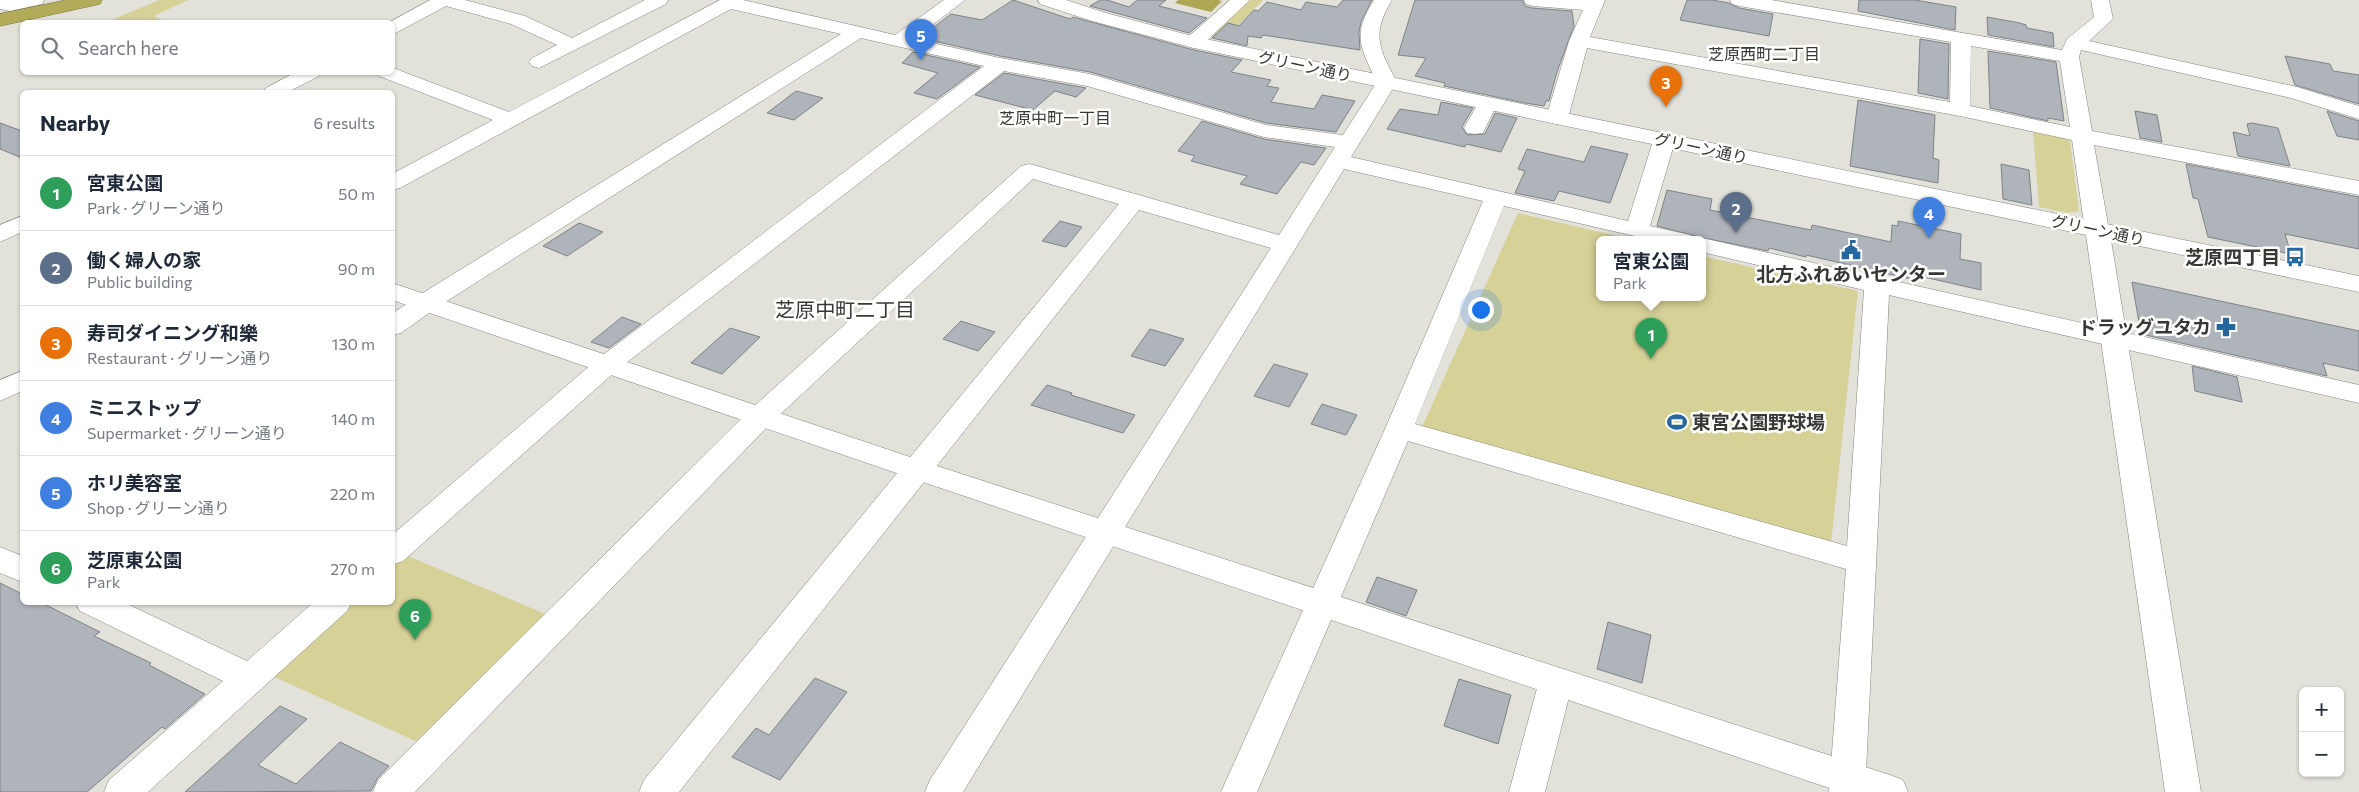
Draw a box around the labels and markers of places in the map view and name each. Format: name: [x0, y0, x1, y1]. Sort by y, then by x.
pin: 5: [905, 19, 937, 60]
pin: 3: [1650, 66, 1682, 107]
pin: 2: [1720, 192, 1752, 233]
pin: 4: [1913, 197, 1945, 238]
public building icon: 北方ふれあいセンター: [1840, 239, 1862, 261]
place label: 芝原四丁目: [2185, 245, 2280, 268]
bus stop icon: 芝原四丁目: [2284, 246, 2306, 268]
place label: 北方ふれあいセンター: [1756, 262, 1946, 285]
place label: ドラッグユタカ: [2078, 315, 2211, 338]
pharmacy icon: ドラッグユタカ: [2215, 316, 2237, 338]
pin: 1: [1635, 318, 1667, 359]
place label: 東宮公園野球場: [1692, 410, 1825, 433]
sports icon: 東宮公園野球場: [1666, 411, 1688, 433]
pin: 6: [399, 599, 431, 640]

